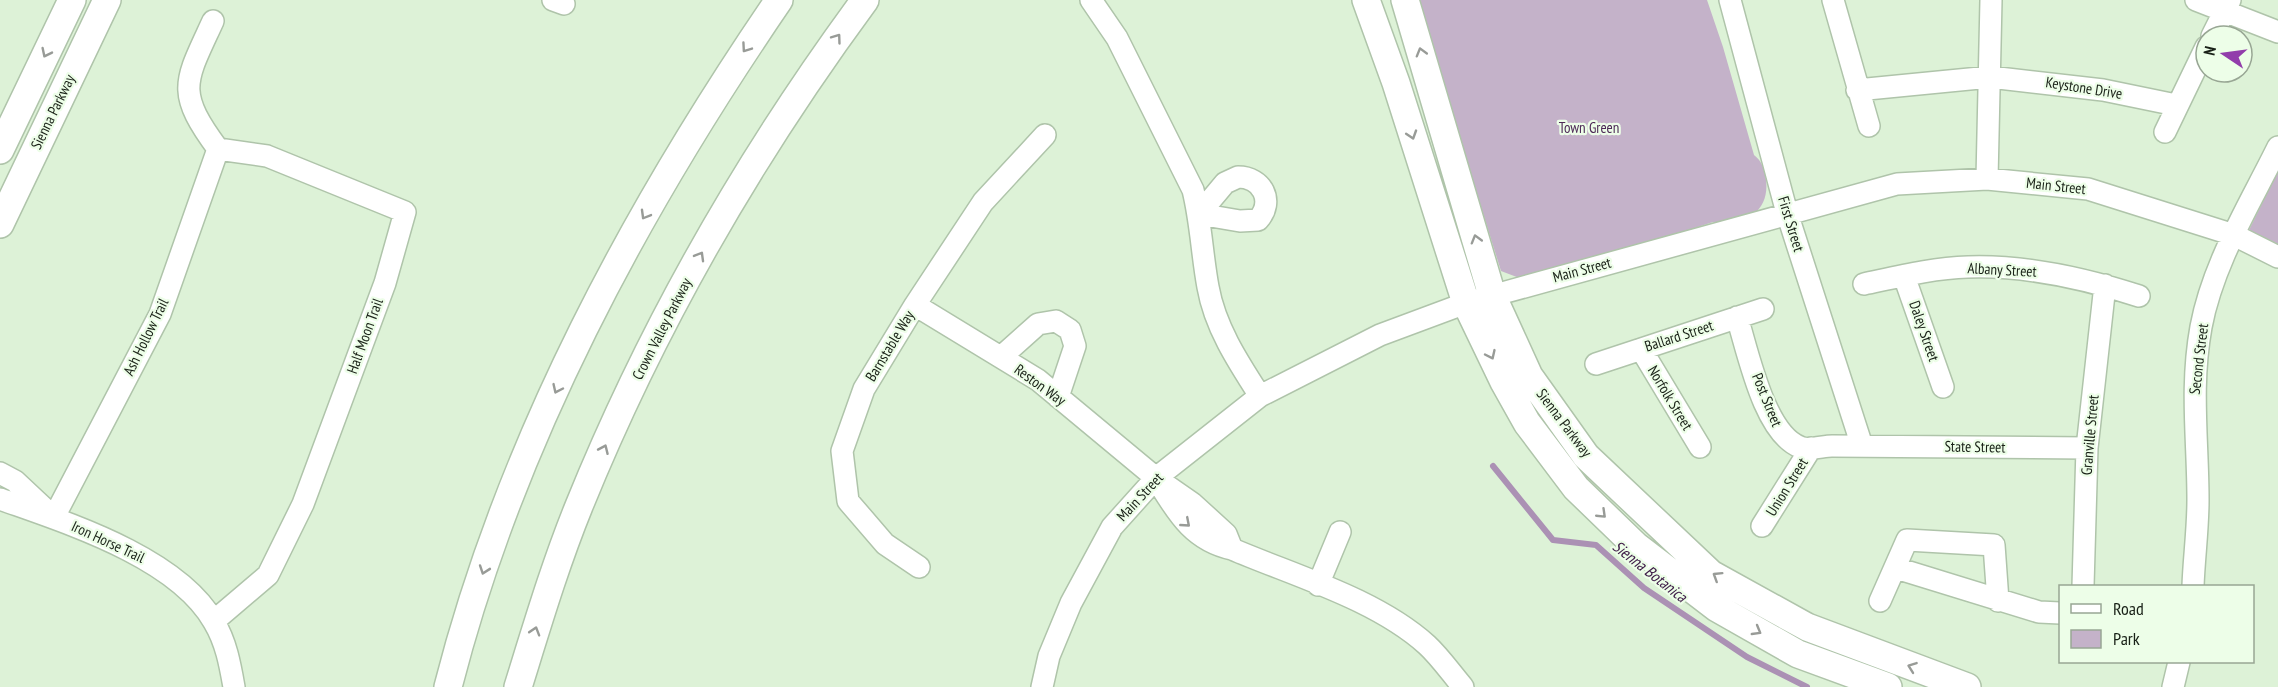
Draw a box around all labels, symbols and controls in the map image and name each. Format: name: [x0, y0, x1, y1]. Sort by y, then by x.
north arrow: [2194, 24, 2254, 84]
one-way arrow: [830, 34, 841, 45]
one-way arrow: [742, 42, 753, 53]
text: N: [2199, 44, 2220, 57]
one-way arrow: [42, 46, 54, 57]
one-way arrow: [1416, 47, 1428, 58]
street label: Sienna Parkway: [26, 71, 79, 152]
street label: Keystone Drive: [2044, 72, 2124, 103]
park label: Town Green: [1559, 118, 1619, 137]
one-way arrow: [1405, 129, 1418, 140]
street label: Main Street: [2025, 173, 2087, 198]
street label: First Street: [1774, 194, 1809, 254]
one-way arrow: [640, 208, 652, 219]
one-way arrow: [1471, 234, 1483, 245]
one-way arrow: [693, 252, 705, 262]
street label: Main Street: [1551, 253, 1613, 286]
street label: Albany Street: [1967, 258, 2037, 281]
street label: Crown Valley Parkway: [628, 274, 696, 383]
street label: Ash Hollow Trail: [119, 295, 173, 378]
street label: Half Moon Trail: [342, 295, 387, 376]
street label: Daley Street: [1905, 298, 1944, 364]
street label: Barnstable Way: [861, 307, 918, 385]
street label: Ballard Street: [1642, 316, 1715, 356]
street label: Second Street: [2185, 322, 2212, 396]
one-way arrow: [1484, 349, 1496, 360]
street label: Reston Way: [1011, 360, 1070, 410]
street label: Norfolk Street: [1644, 362, 1697, 434]
street label: Post Street: [1748, 370, 1787, 429]
one-way arrow: [552, 382, 564, 393]
street label: Sienna Parkway: [1532, 385, 1597, 461]
street label: Granville Street: [2077, 394, 2102, 476]
street label: State Street: [1944, 436, 2006, 457]
one-way arrow: [597, 444, 609, 455]
street label: Union Street: [1761, 454, 1812, 519]
street label: Main Street: [1112, 468, 1167, 525]
one-way arrow: [1596, 507, 1606, 518]
street label: Iron Horse Trail: [68, 516, 148, 567]
one-way arrow: [1179, 516, 1190, 527]
water label: Sienna Botanica: [1609, 536, 1692, 607]
one-way arrow: [479, 564, 492, 574]
one-way arrow: [1713, 572, 1723, 584]
legend: [2059, 585, 2254, 663]
text: Road: [2113, 597, 2144, 620]
one-way arrow: [1751, 624, 1762, 635]
one-way arrow: [528, 626, 540, 637]
text: Park: [2113, 627, 2140, 650]
one-way arrow: [1907, 661, 1918, 674]

